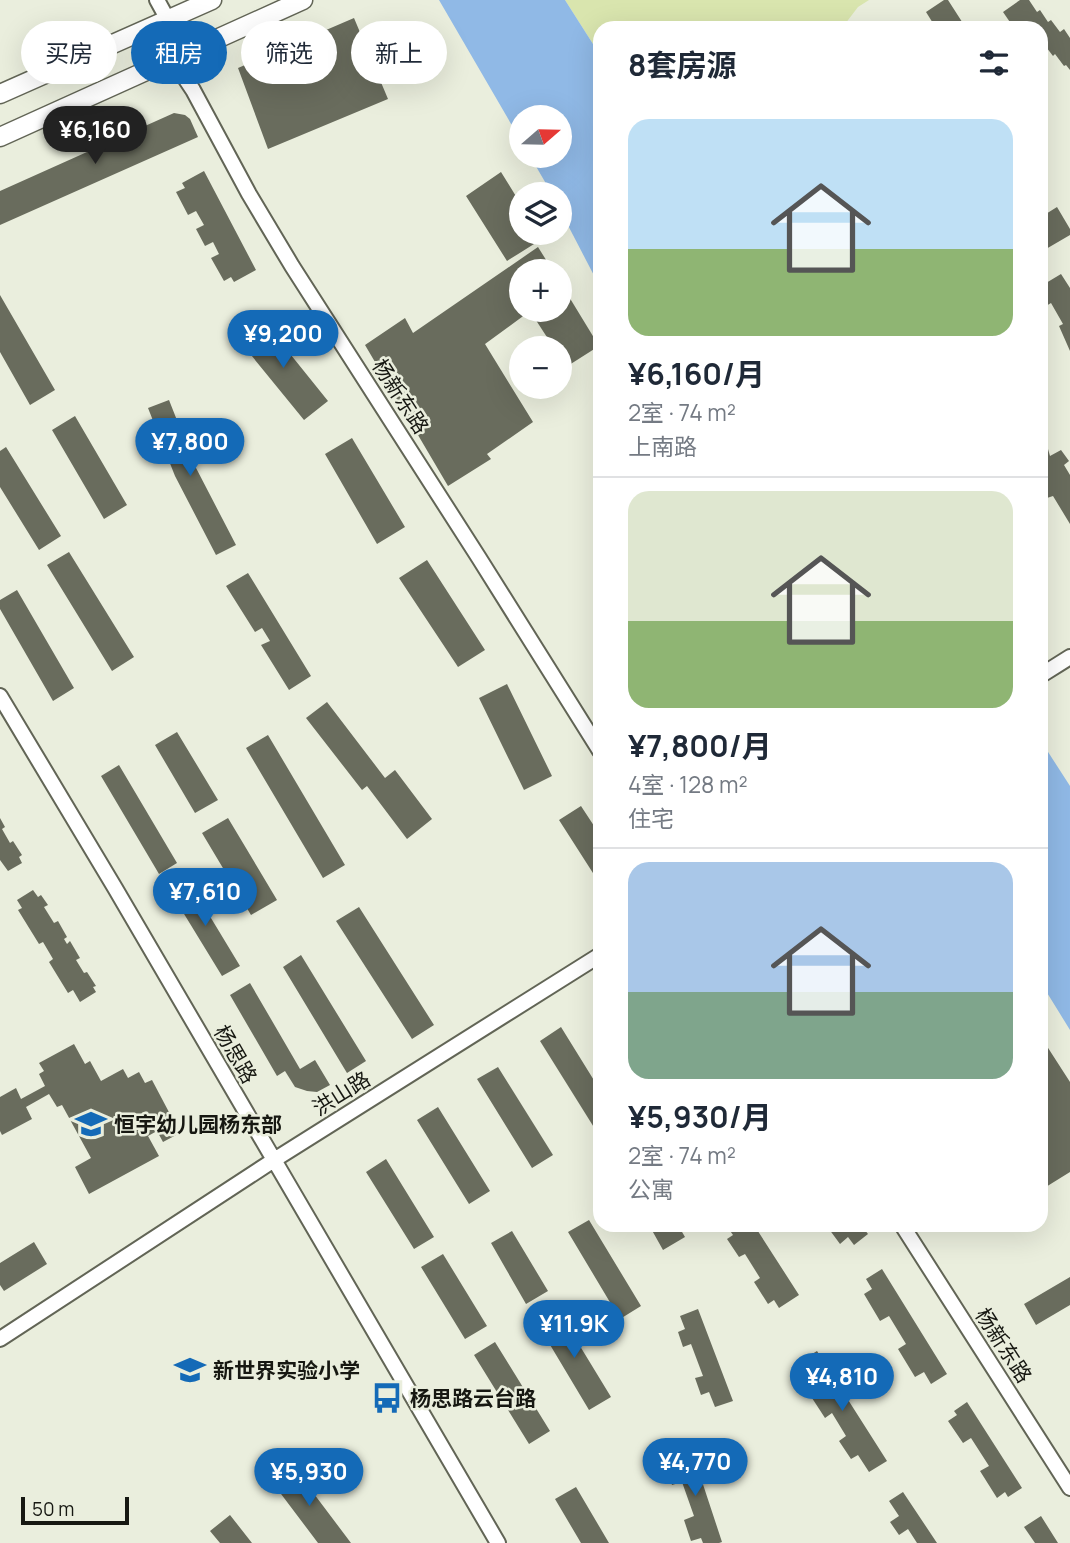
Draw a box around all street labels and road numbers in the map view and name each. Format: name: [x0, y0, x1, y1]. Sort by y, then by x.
street label: 杨新东路: [366, 353, 436, 439]
street label: 杨思路: [208, 1020, 264, 1088]
street label: 洪山路: [307, 1064, 375, 1122]
street label: 杨新东路: [969, 1302, 1039, 1388]

